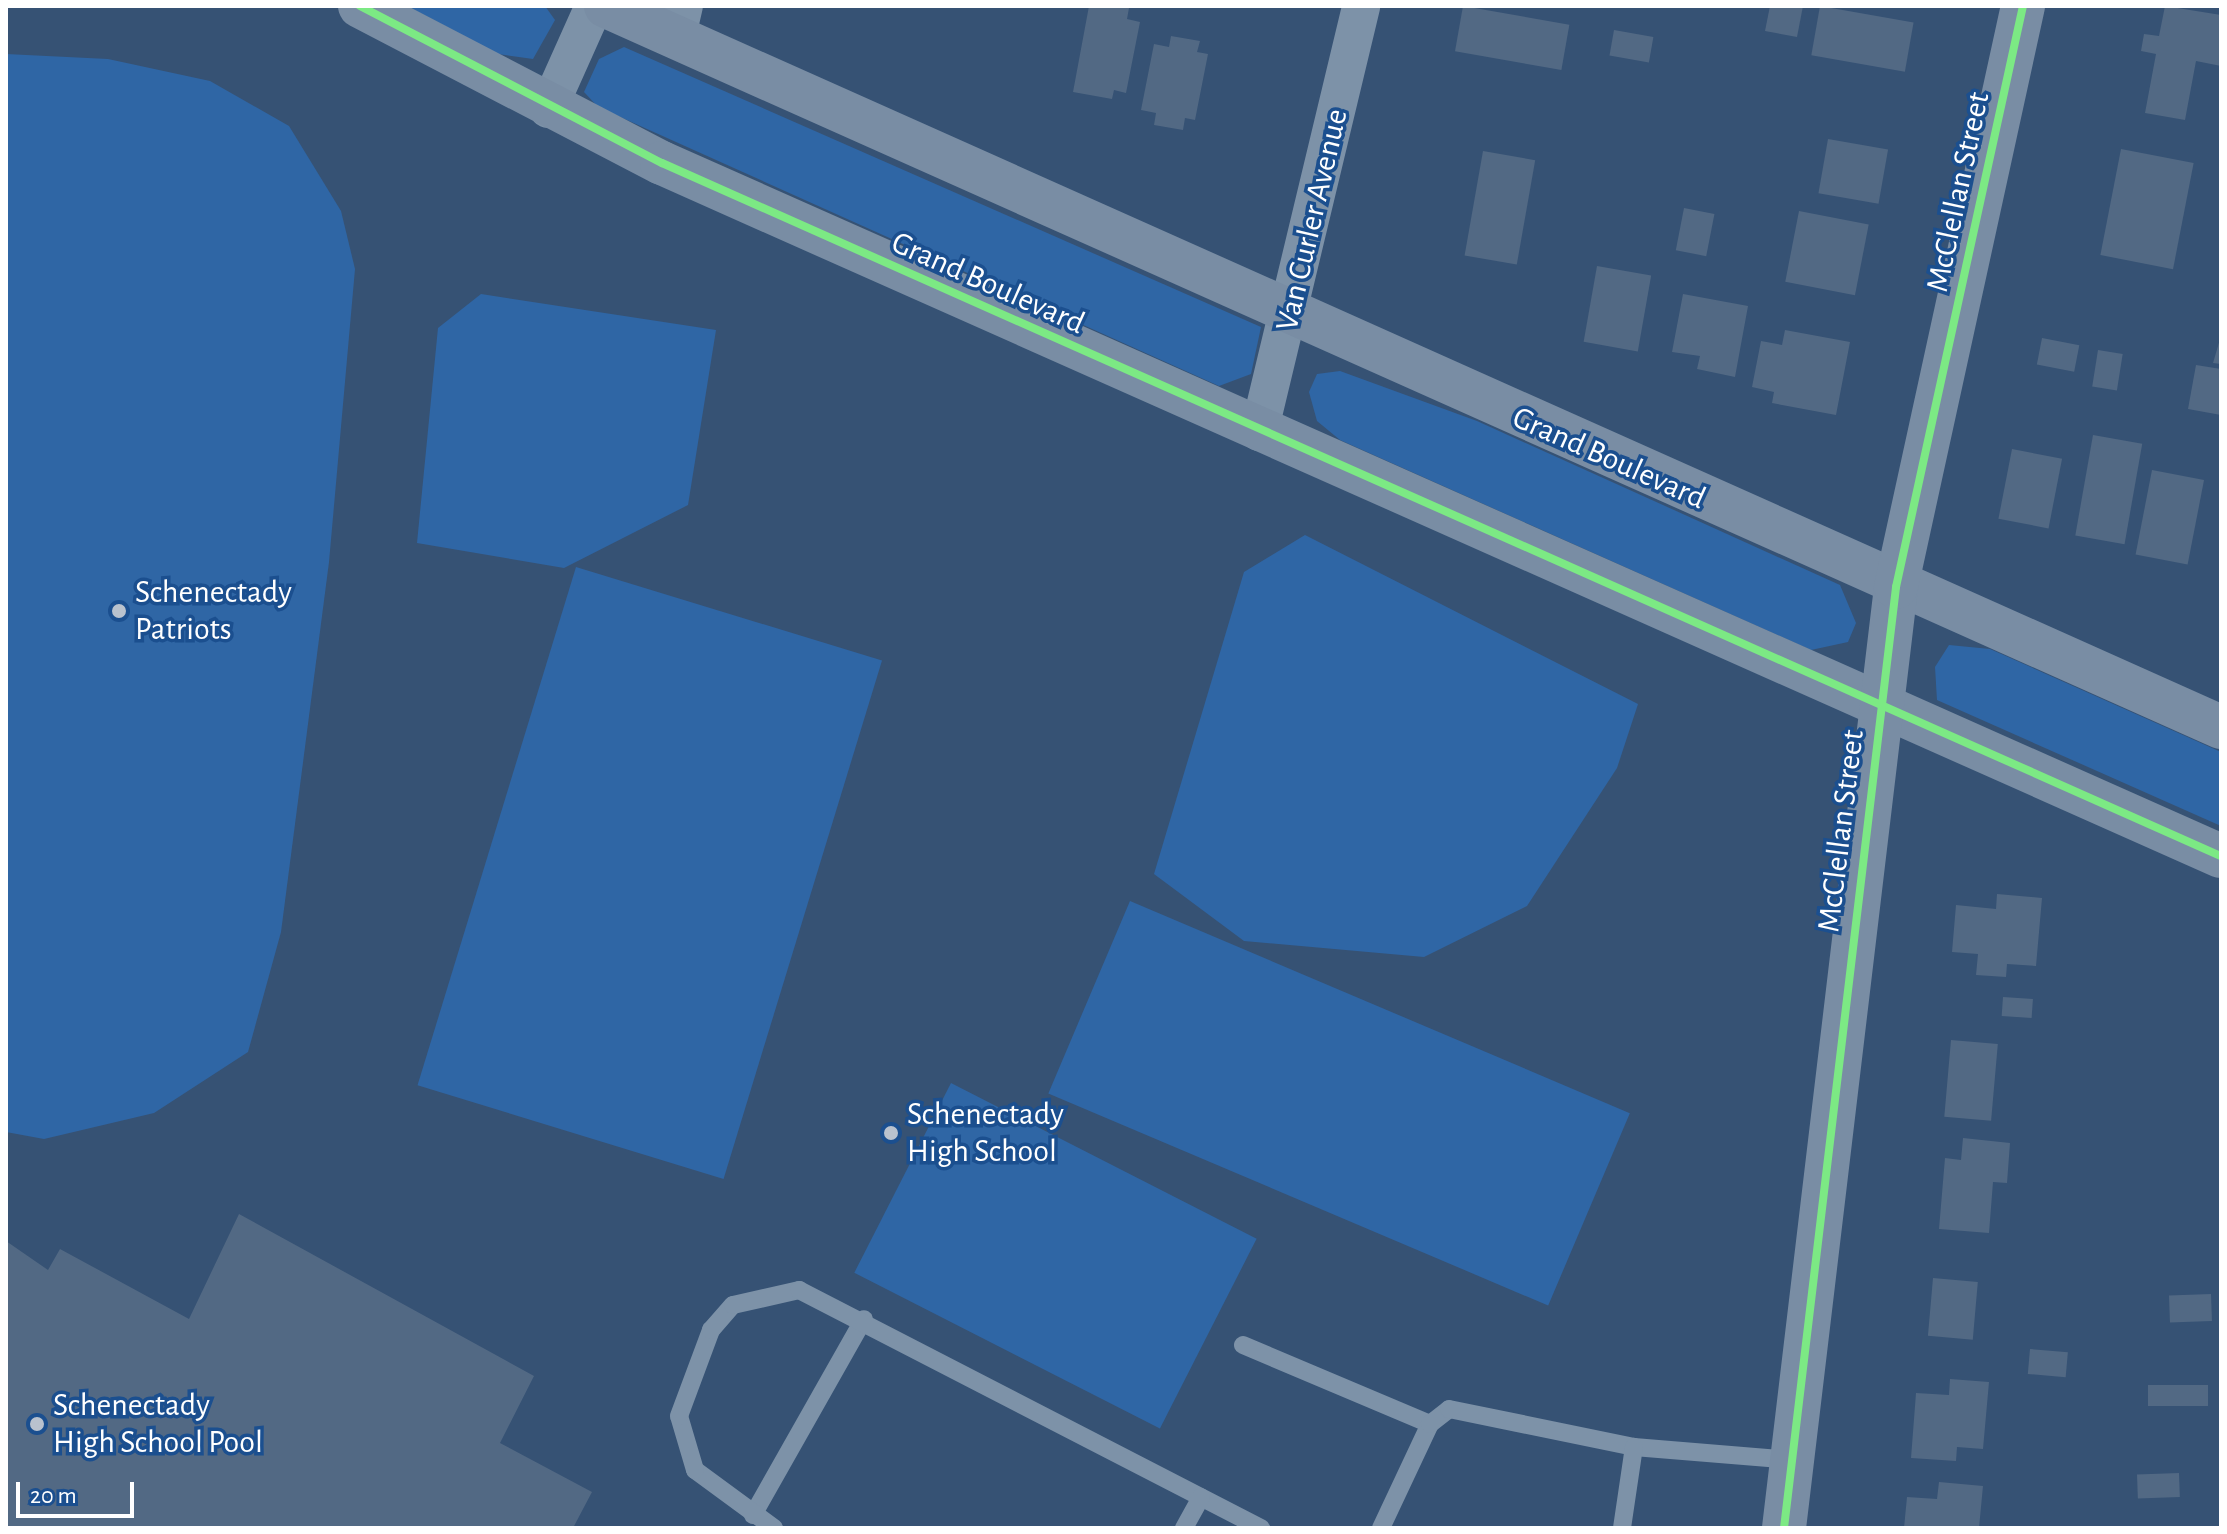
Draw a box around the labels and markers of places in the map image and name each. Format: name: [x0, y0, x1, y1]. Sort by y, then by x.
place label: Schenectady Patriots: [135, 574, 292, 649]
marker: Schenectady Patriots: [110, 602, 128, 620]
place label: Schenectady High School: [907, 1096, 1064, 1171]
marker: Schenectady High School: [882, 1124, 900, 1142]
place label: Schenectady High School Pool: [53, 1387, 263, 1462]
marker: Schenectady High School Pool: [28, 1415, 46, 1433]

